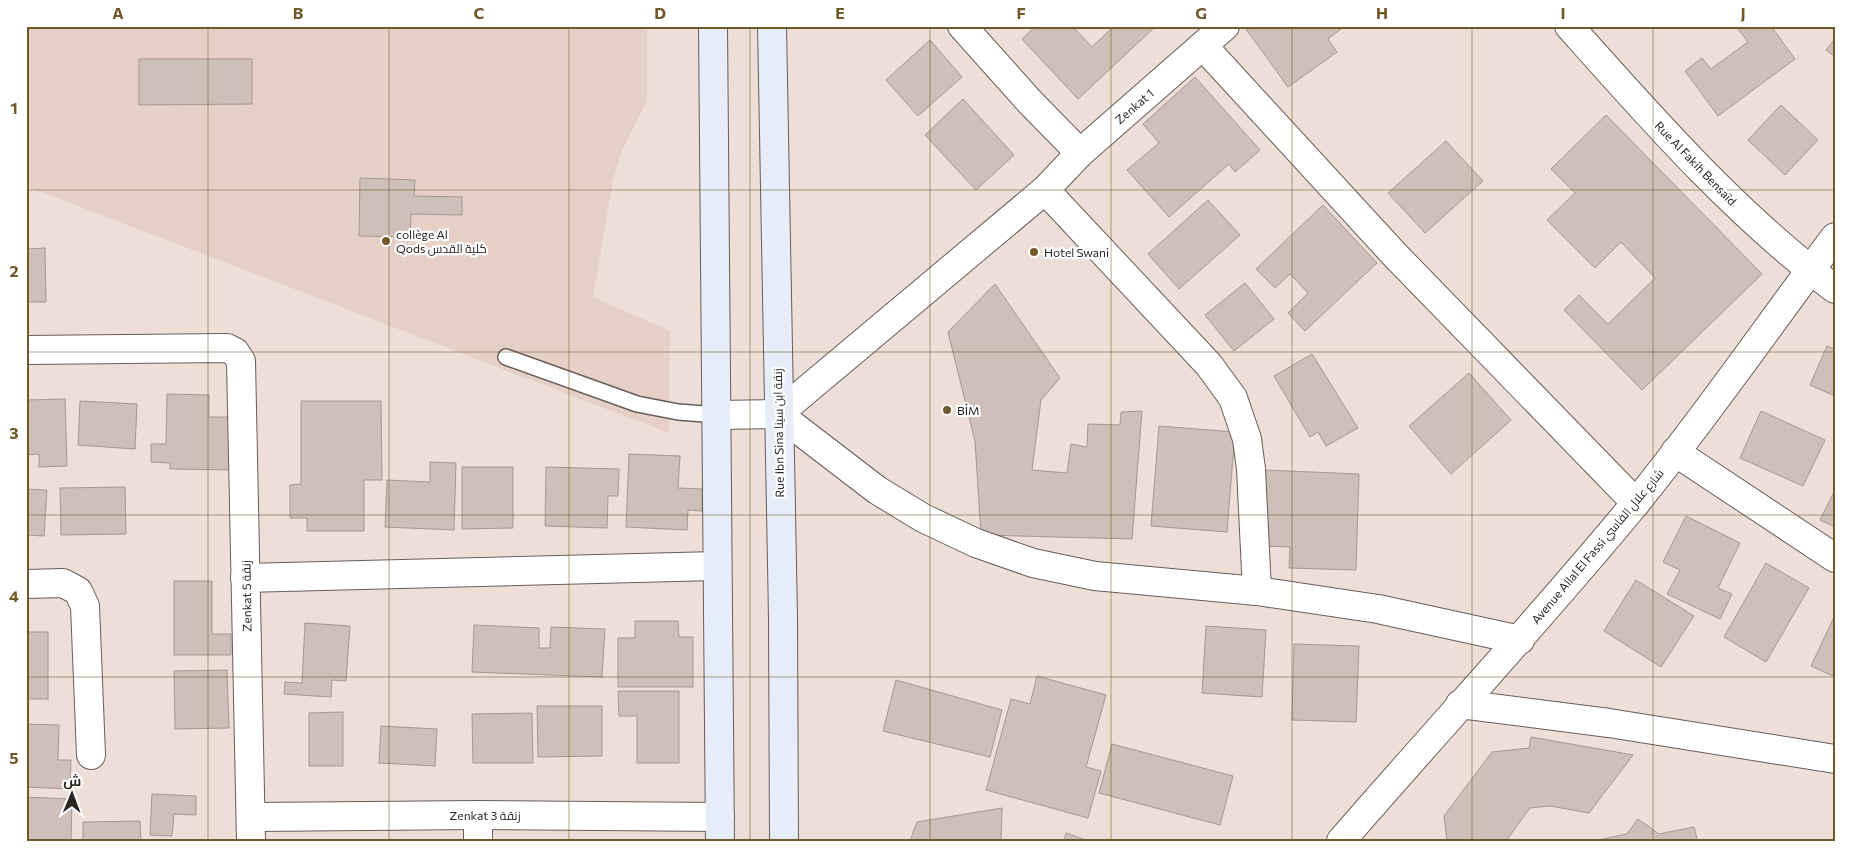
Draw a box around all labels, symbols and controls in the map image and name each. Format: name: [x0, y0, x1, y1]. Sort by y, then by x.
text: A: [112, 3, 124, 22]
text: B: [293, 3, 304, 22]
text: C: [474, 3, 485, 22]
text: D: [654, 3, 666, 22]
text: E: [835, 3, 845, 22]
text: F: [1016, 3, 1026, 22]
text: G: [1195, 3, 1207, 22]
text: H: [1376, 3, 1388, 22]
text: I: [1560, 3, 1566, 22]
text: J: [1740, 3, 1746, 22]
street label: Zenkat 1: [1112, 85, 1156, 127]
text: 1: [10, 98, 18, 117]
street label: Rue Al Fakih Bensaïd: [1652, 118, 1740, 208]
place label: collège Al Qods كلية القدس: [396, 227, 487, 256]
marker: collège Al Qods كلية القدس: [380, 235, 392, 247]
place label: Hotel Swani: [1044, 245, 1109, 259]
marker: Hotel Swani: [1028, 246, 1040, 258]
text: 2: [9, 261, 19, 280]
street label: Rue Ibn Sina زنقة ابن سينا: [770, 368, 787, 498]
place label: BİM: [957, 403, 980, 417]
marker: BİM: [941, 404, 953, 416]
text: 3: [9, 423, 19, 442]
street label: Avenue Allal El Fassi شارع علال الفاسي: [1528, 466, 1669, 629]
street label: Zenkat 5 زنقة: [238, 560, 255, 632]
text: 4: [9, 586, 19, 605]
text: 5: [9, 748, 19, 767]
north arrow: [48, 770, 98, 820]
text: ش: [63, 772, 81, 790]
street label: Zenkat 3 زنقة: [449, 808, 521, 823]

